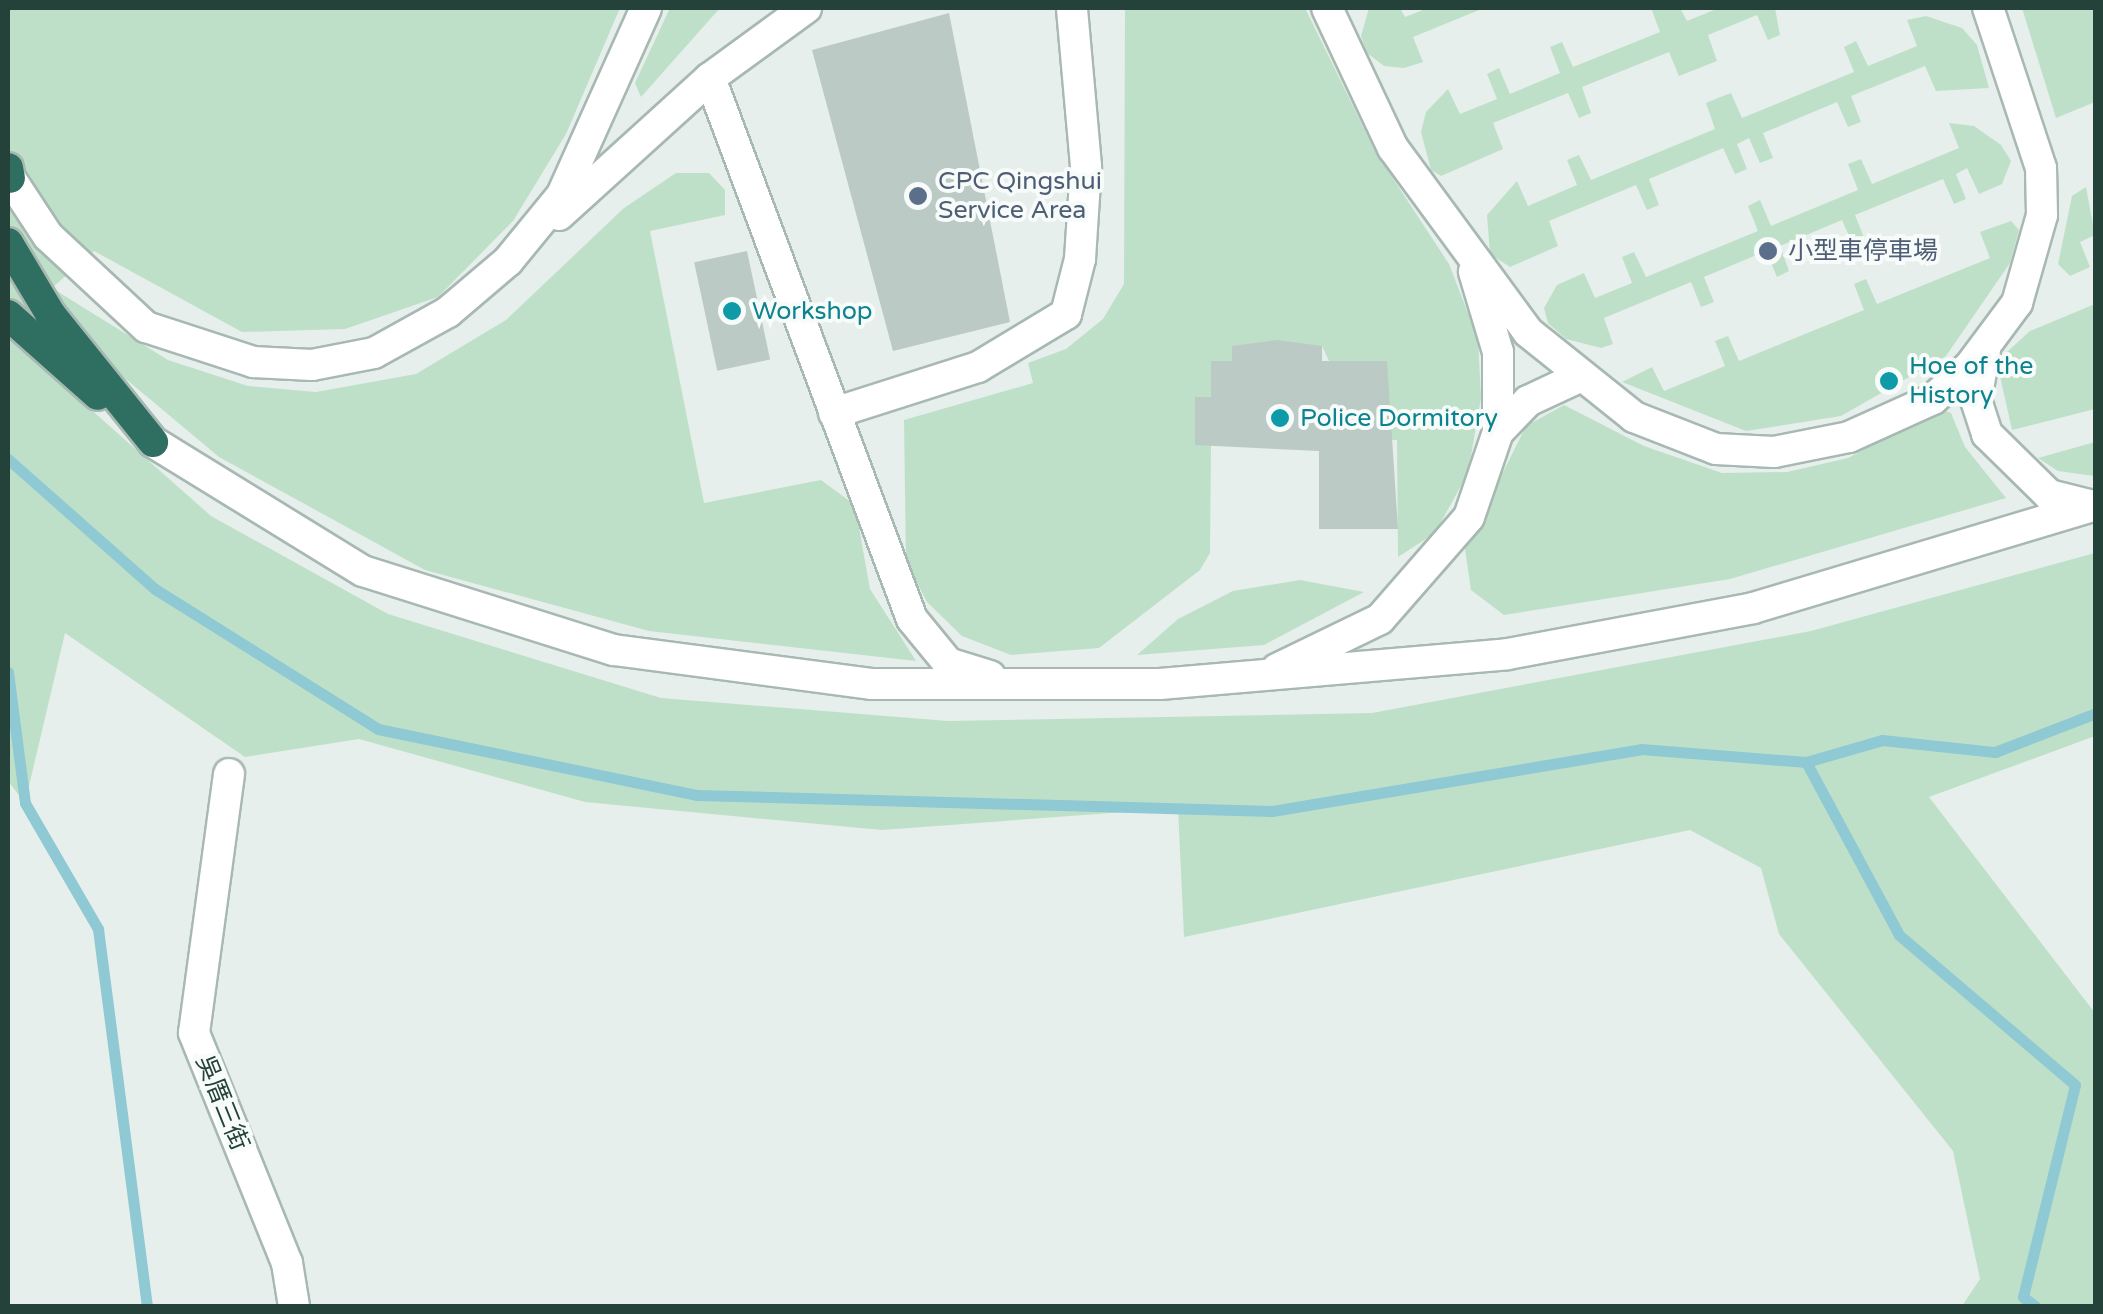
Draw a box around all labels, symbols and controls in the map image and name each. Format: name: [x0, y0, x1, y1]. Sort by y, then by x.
place label: CPC Qingshui Service Area: [938, 167, 1102, 226]
marker: CPC Qingshui Service Area: [907, 185, 929, 207]
place label: 小型車停車場: [1788, 236, 1938, 266]
marker: 小型車停車場: [1757, 240, 1779, 262]
place label: Workshop: [752, 296, 873, 326]
marker: Workshop: [721, 300, 743, 322]
place label: Hoe of the History: [1909, 352, 2033, 411]
marker: Hoe of the History: [1878, 370, 1900, 392]
place label: Police Dormitory: [1300, 403, 1498, 433]
marker: Police Dormitory: [1269, 407, 1291, 429]
street label: 吳厝三街: [189, 1051, 255, 1155]

